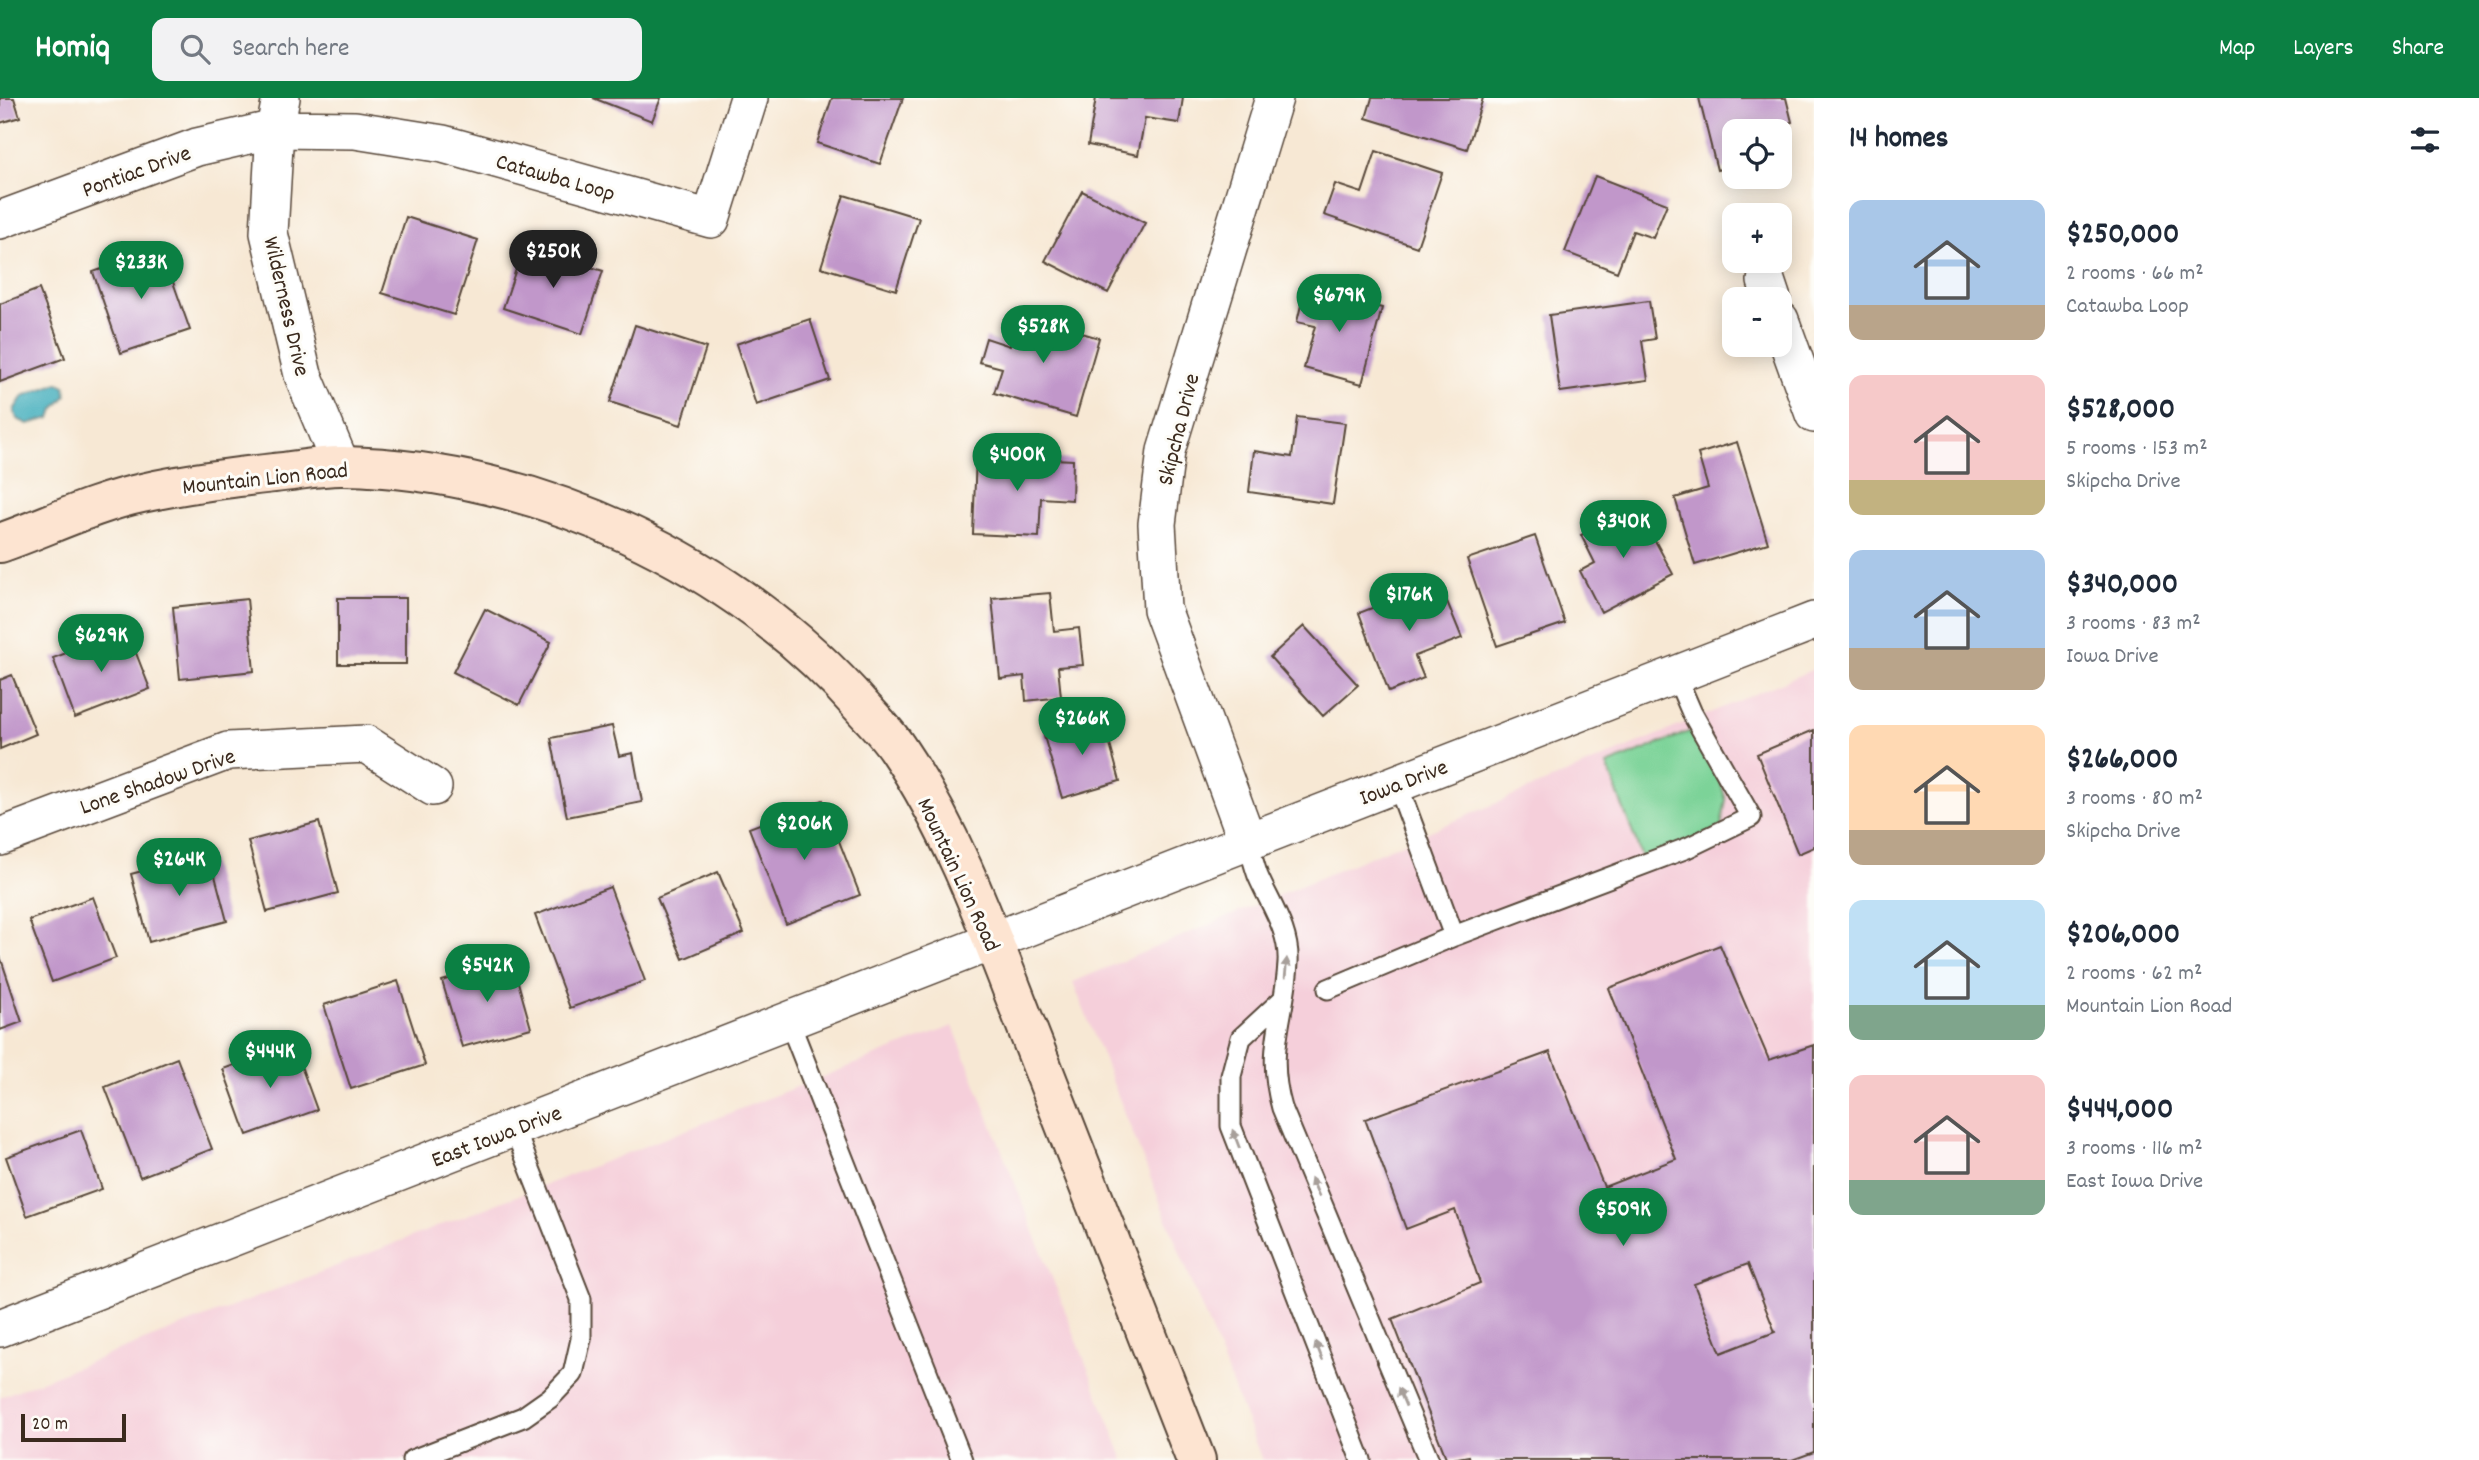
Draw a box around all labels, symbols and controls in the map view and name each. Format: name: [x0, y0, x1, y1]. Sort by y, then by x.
search box: [152, 18, 642, 81]
text: Homiq: [35, 26, 110, 73]
icon: search: [176, 30, 214, 68]
text: Search here: [232, 31, 349, 68]
text: Map: [2219, 32, 2255, 66]
text: Layers: [2293, 32, 2354, 66]
text: Share: [2392, 32, 2444, 66]
map controls: [1722, 119, 1792, 357]
button: locate: [1722, 119, 1792, 189]
text: 14 homes: [1849, 119, 1948, 162]
icon: filters: [2406, 121, 2444, 159]
street label: Pontiac Drive: [78, 138, 196, 208]
street label: Catawba Loop: [491, 147, 619, 212]
button: +: [1722, 203, 1792, 273]
text: $250,000: [2066, 215, 2179, 258]
icon: home: [1905, 228, 1989, 312]
pin: $250K: [504, 230, 602, 290]
street label: Wilderness Drive: [253, 234, 317, 380]
text: $250K: [525, 236, 581, 269]
pin: $233K: [92, 242, 190, 301]
text: $233K: [115, 247, 167, 280]
text: 2 rooms · 66 m²: [2066, 258, 2204, 291]
pin: $679K: [1290, 274, 1388, 334]
text: $679K: [1313, 280, 1365, 313]
button: −: [1722, 287, 1792, 357]
text: Catawba Loop: [2066, 291, 2189, 324]
pin: $528K: [994, 306, 1092, 365]
text: $528K: [1017, 311, 1069, 344]
street label: Skipcha Drive: [1151, 370, 1210, 489]
text: $528,000: [2066, 390, 2175, 433]
icon: home: [1905, 403, 1989, 487]
text: 5 rooms · 153 m²: [2066, 433, 2208, 466]
pin: $400K: [968, 434, 1066, 493]
text: $400K: [989, 439, 1045, 472]
street label: Mountain Lion Road: [181, 455, 350, 506]
text: Skipcha Drive: [2066, 466, 2181, 499]
pin: $340K: [1574, 500, 1672, 560]
text: $340K: [1596, 506, 1650, 539]
text: $340,000: [2066, 565, 2178, 608]
pin: $176K: [1360, 574, 1458, 633]
icon: home: [1905, 578, 1989, 662]
text: $176K: [1385, 579, 1433, 612]
text: 3 rooms · 83 m²: [2066, 608, 2201, 641]
pin: $629K: [52, 614, 150, 674]
text: $629K: [74, 620, 128, 653]
text: Iowa Drive: [2066, 641, 2159, 674]
pin: $266K: [1033, 698, 1131, 757]
text: $266K: [1055, 703, 1109, 736]
text: $266,000: [2066, 740, 2178, 783]
street label: Lone Shadow Drive: [76, 741, 240, 825]
street label: Iowa Drive: [1355, 752, 1453, 816]
icon: home: [1905, 753, 1989, 837]
text: 3 rooms · 80 m²: [2066, 783, 2203, 816]
street label: Mountain Lion Road: [907, 793, 1007, 958]
pin: $206K: [755, 802, 853, 862]
text: $206K: [776, 808, 832, 841]
text: Skipcha Drive: [2066, 816, 2181, 849]
pin: $264K: [130, 838, 228, 898]
text: $264K: [152, 844, 206, 877]
text: $206,000: [2066, 915, 2180, 958]
icon: home: [1905, 928, 1989, 1012]
pin: $542K: [438, 944, 536, 1004]
text: $542K: [461, 950, 513, 983]
one-way arrow: [1281, 957, 1292, 979]
text: 2 rooms · 62 m²: [2066, 958, 2202, 991]
text: Mountain Lion Road: [2066, 991, 2232, 1024]
pin: $444K: [221, 1030, 319, 1090]
text: $444K: [245, 1036, 295, 1069]
text: $444,000: [2066, 1090, 2173, 1133]
street label: East Iowa Drive: [427, 1098, 567, 1178]
icon: home: [1905, 1103, 1989, 1187]
one-way arrow: [1231, 1128, 1242, 1149]
text: 3 rooms · 116 m²: [2066, 1133, 2203, 1166]
text: East Iowa Drive: [2066, 1166, 2203, 1199]
one-way arrow: [1309, 1177, 1321, 1197]
pin: $509K: [1574, 1188, 1672, 1248]
text: $509K: [1595, 1194, 1651, 1227]
one-way arrow: [1313, 1340, 1324, 1361]
one-way arrow: [1397, 1386, 1408, 1407]
scale bar: [21, 1411, 126, 1443]
text: 20 m: [32, 1412, 68, 1439]

